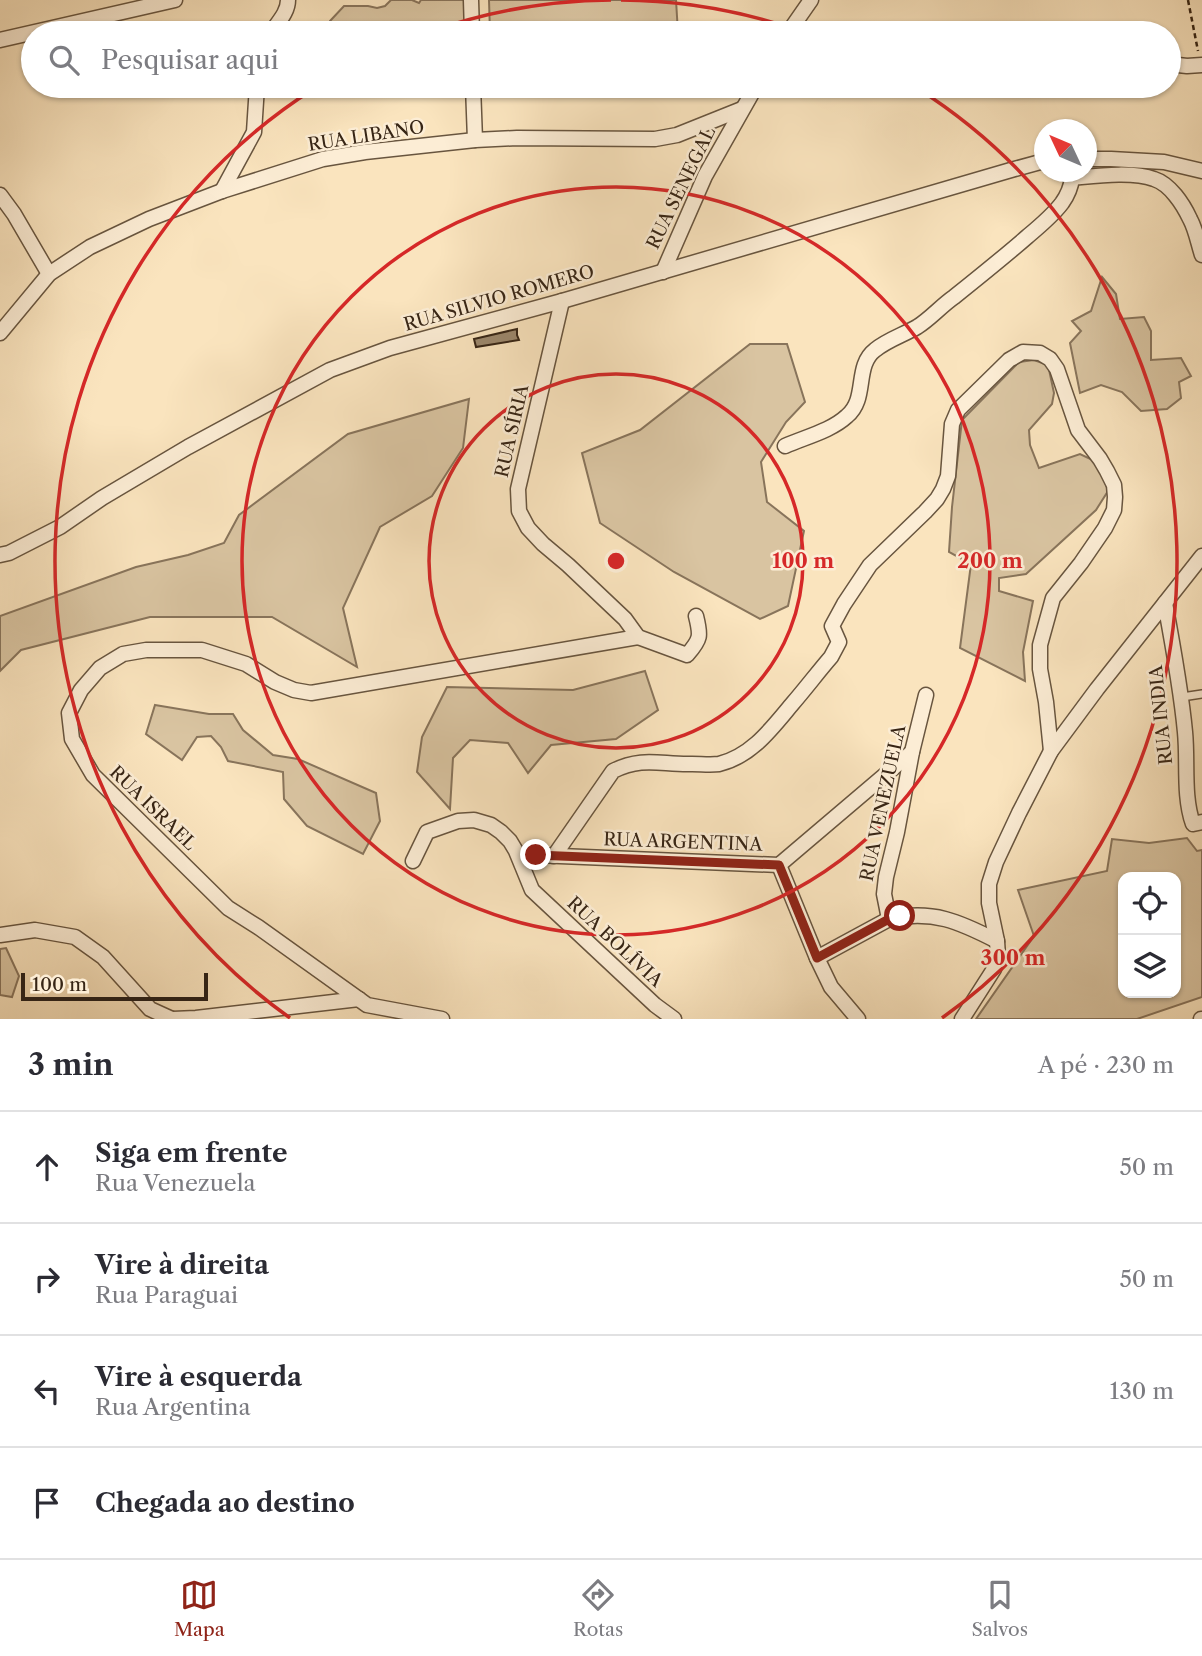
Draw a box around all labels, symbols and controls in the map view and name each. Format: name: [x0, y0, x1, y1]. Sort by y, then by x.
search box: [21, 21, 1181, 98]
icon: search: [45, 41, 83, 79]
text: Pesquisar aqui: [101, 44, 279, 76]
street label: RUA LIBANO: [306, 116, 426, 156]
north arrow: [1034, 119, 1097, 182]
street label: RUA SENEGAL: [642, 123, 720, 253]
street label: RUA SILVIO ROMERO: [401, 260, 597, 336]
street label: RUA SÍRIA: [490, 382, 533, 480]
text: 100 m: [772, 548, 834, 573]
text: 200 m: [957, 548, 1023, 573]
centre of rings: [604, 549, 628, 573]
street label: RUA INDIA: [1145, 664, 1177, 766]
street label: RUA VENEZUELA: [856, 722, 910, 883]
street label: RUA ISRAEL: [105, 761, 201, 855]
street label: RUA ARGENTINA: [603, 828, 764, 856]
route end: [520, 839, 551, 870]
map controls: [1118, 872, 1181, 998]
button: locate: [1118, 872, 1181, 935]
street label: RUA BOLÍVIA: [563, 891, 669, 992]
route start: [884, 900, 915, 931]
button: layers: [1118, 935, 1181, 998]
text: 300 m: [981, 945, 1045, 970]
scale bar: [21, 970, 208, 1002]
text: 100 m: [32, 973, 87, 996]
text: 3 min: [28, 1046, 114, 1083]
text: A pé · 230 m: [1038, 1051, 1174, 1079]
text: Siga em frente: [95, 1137, 288, 1169]
icon: ahead: [28, 1148, 66, 1186]
text: 50 m: [1119, 1153, 1174, 1181]
text: Rua Venezuela: [95, 1169, 256, 1197]
text: Vire à direita: [95, 1249, 269, 1281]
icon: right: [28, 1260, 66, 1298]
text: 50 m: [1119, 1265, 1174, 1293]
text: Rua Paraguai: [95, 1281, 238, 1309]
text: Vire à esquerda: [95, 1361, 302, 1393]
icon: left: [28, 1372, 66, 1410]
text: 130 m: [1110, 1377, 1174, 1405]
text: Rua Argentina: [95, 1393, 251, 1421]
icon: arrive: [28, 1484, 66, 1522]
text: Chegada ao destino: [95, 1487, 355, 1519]
tab: Mapa: [174, 1576, 225, 1641]
tab: Rotas: [573, 1576, 623, 1641]
tab: Salvos: [971, 1576, 1028, 1641]

